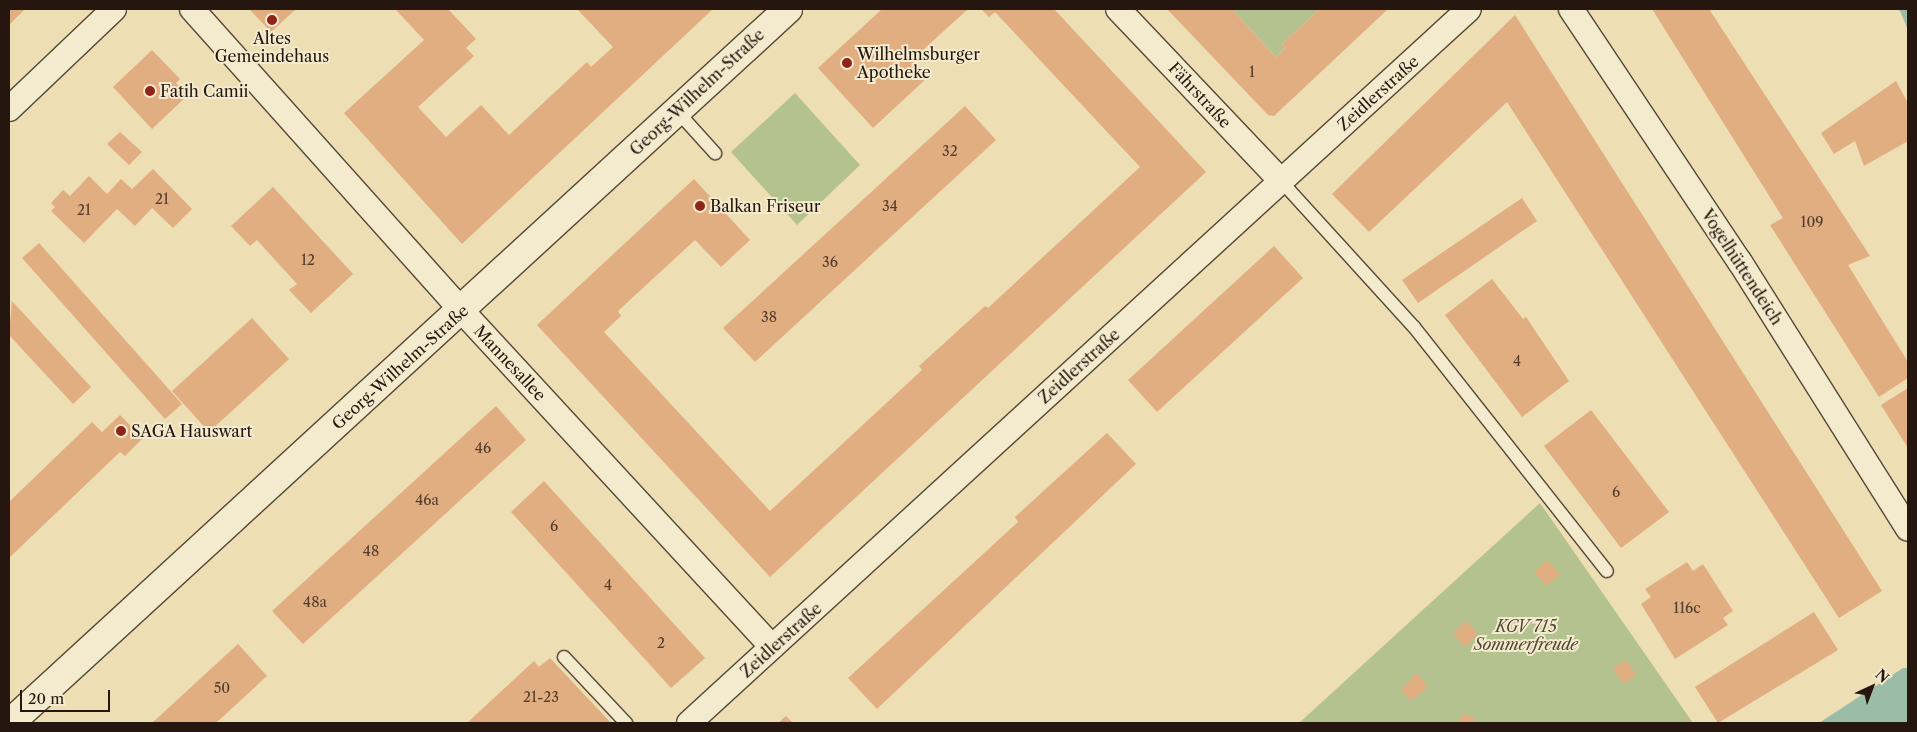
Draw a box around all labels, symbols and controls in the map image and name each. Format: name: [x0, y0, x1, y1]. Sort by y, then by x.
marker: Altes Gemeindehaus: [266, 14, 278, 26]
street label: Georg-Wilhelm-Straße: [626, 25, 768, 159]
place label: Altes Gemeindehaus: [215, 28, 329, 66]
place label: Wilhelmsburger Apotheke: [857, 44, 980, 82]
street label: Zeidlerstraße: [1333, 52, 1423, 134]
marker: Wilhelmsburger Apotheke: [841, 57, 853, 69]
street label: Fährstraße: [1165, 58, 1235, 132]
house number: 1: [1249, 64, 1255, 80]
place label: Fatih Camii: [160, 81, 248, 101]
marker: Fatih Camii: [144, 85, 156, 97]
house number: 32: [942, 143, 958, 159]
house number: 21: [155, 191, 169, 207]
place label: Balkan Friseur: [710, 196, 820, 216]
house number: 34: [882, 198, 898, 214]
marker: Balkan Friseur: [694, 200, 706, 212]
house number: 21: [77, 202, 91, 218]
street label: Vogelhüttendeich: [1697, 206, 1787, 328]
house number: 109: [1801, 214, 1823, 230]
house number: 12: [301, 252, 315, 268]
house number: 36: [822, 254, 838, 270]
street label: Georg-Wilhelm-Straße: [328, 301, 472, 433]
house number: 38: [761, 309, 777, 325]
street label: Mannesallee: [470, 321, 550, 405]
street label: Zeidlerstraße: [1034, 325, 1124, 407]
house number: 4: [1513, 353, 1521, 369]
place label: SAGA Hauswart: [131, 421, 253, 441]
marker: SAGA Hauswart: [115, 425, 127, 437]
house number: 46: [475, 440, 491, 456]
house number: 6: [1612, 484, 1620, 500]
house number: 46a: [415, 492, 439, 508]
house number: 6: [550, 518, 558, 534]
house number: 48: [363, 543, 379, 559]
house number: 4: [604, 577, 612, 593]
house number: 48a: [303, 594, 327, 610]
street label: Zeidlerstraße: [736, 599, 826, 681]
house number: 116c: [1673, 600, 1701, 616]
park label: KGV 715 Sommerfreude: [1474, 616, 1578, 654]
house number: 2: [657, 635, 665, 651]
north arrow: [1847, 662, 1897, 712]
text: N: [1872, 665, 1893, 687]
scale bar: [22, 680, 112, 712]
house number: 50: [214, 680, 230, 696]
text: 20 m: [28, 689, 64, 708]
house number: 21-23: [523, 689, 559, 705]

